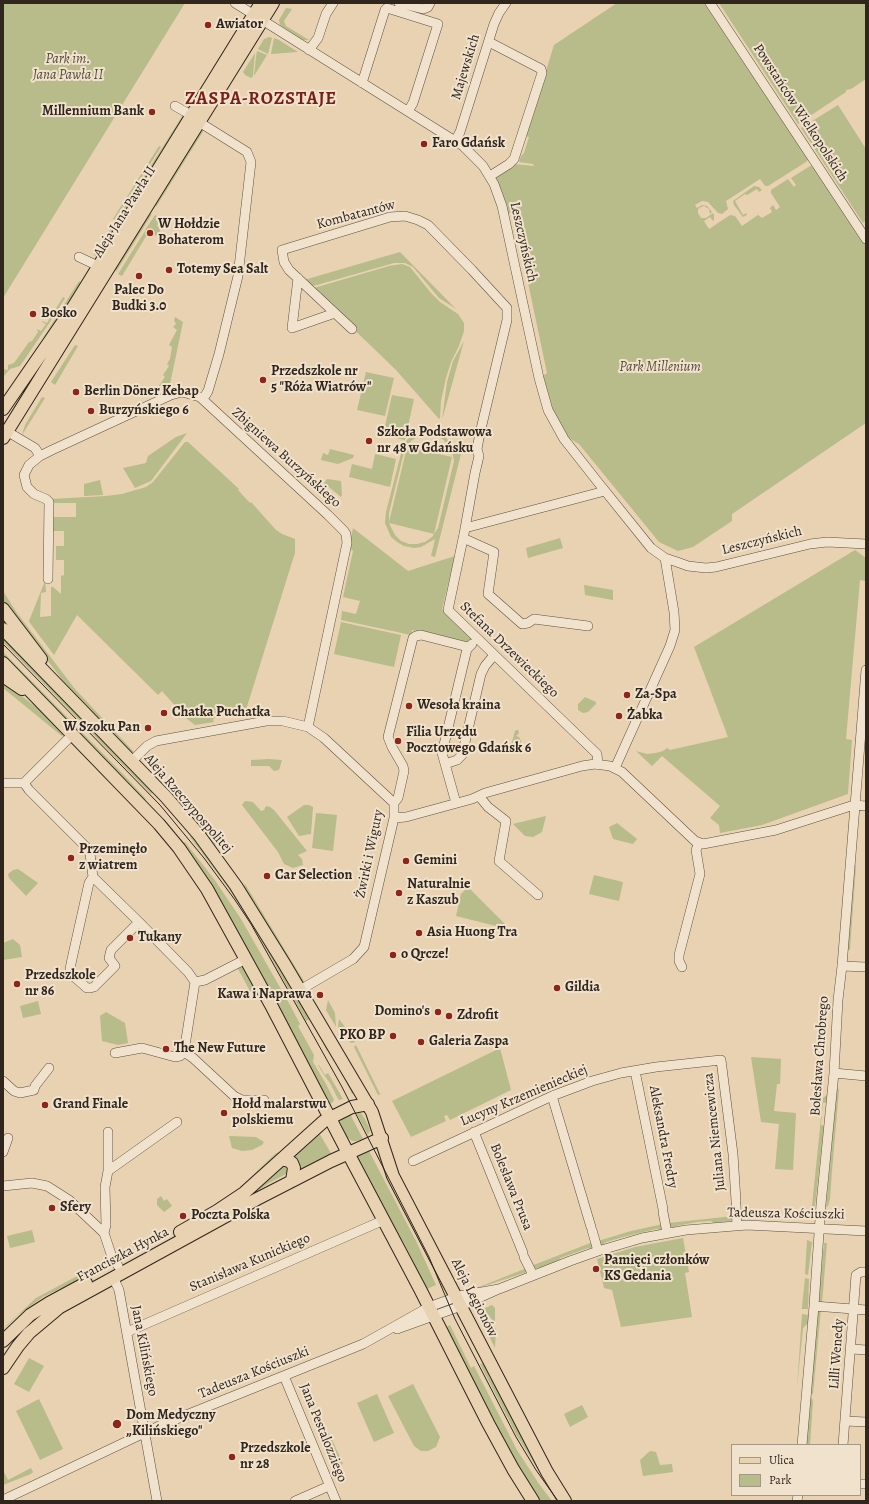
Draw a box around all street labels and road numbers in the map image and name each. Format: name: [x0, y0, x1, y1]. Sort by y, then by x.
street label: Majewskich: [448, 32, 484, 102]
street label: Powstańców Wielkopolskich: [749, 41, 851, 185]
street label: Aleja Jana Pawła II: [90, 163, 160, 261]
street label: Kombatantów: [315, 196, 397, 234]
street label: Leszczyńskich: [506, 200, 540, 284]
street label: Zbigniewa Burzyńskiego: [228, 404, 344, 512]
street label: Leszczyńskich: [720, 523, 804, 559]
street label: Stefana Drzewieckiego: [456, 598, 562, 702]
street label: Aleja Rzeczypospolitej: [140, 751, 236, 857]
street label: Żwirki i Wigury: [352, 808, 388, 900]
street label: Bolesława Chrobrego: [807, 995, 833, 1117]
street label: Lucyny Krzemienieckiej: [458, 1062, 590, 1130]
street label: Juliana Niemcewicza: [700, 1072, 730, 1192]
street label: Aleksandra Fredry: [645, 1084, 681, 1190]
street label: Bolesława Prusa: [486, 1141, 536, 1233]
street label: Tadeusza Kościuszki: [727, 1205, 845, 1223]
street label: Franciszka Hynka: [74, 1224, 172, 1286]
street label: Stanisława Kunickiego: [187, 1230, 313, 1296]
street label: Aleja Legionów: [447, 1256, 501, 1340]
street label: Jana Kilińskiego: [127, 1304, 161, 1398]
street label: Lilli Wenedy: [826, 1318, 848, 1390]
street label: Tadeusza Kościuszki: [196, 1343, 312, 1403]
street label: Jana Pestalozziego: [296, 1381, 350, 1485]

